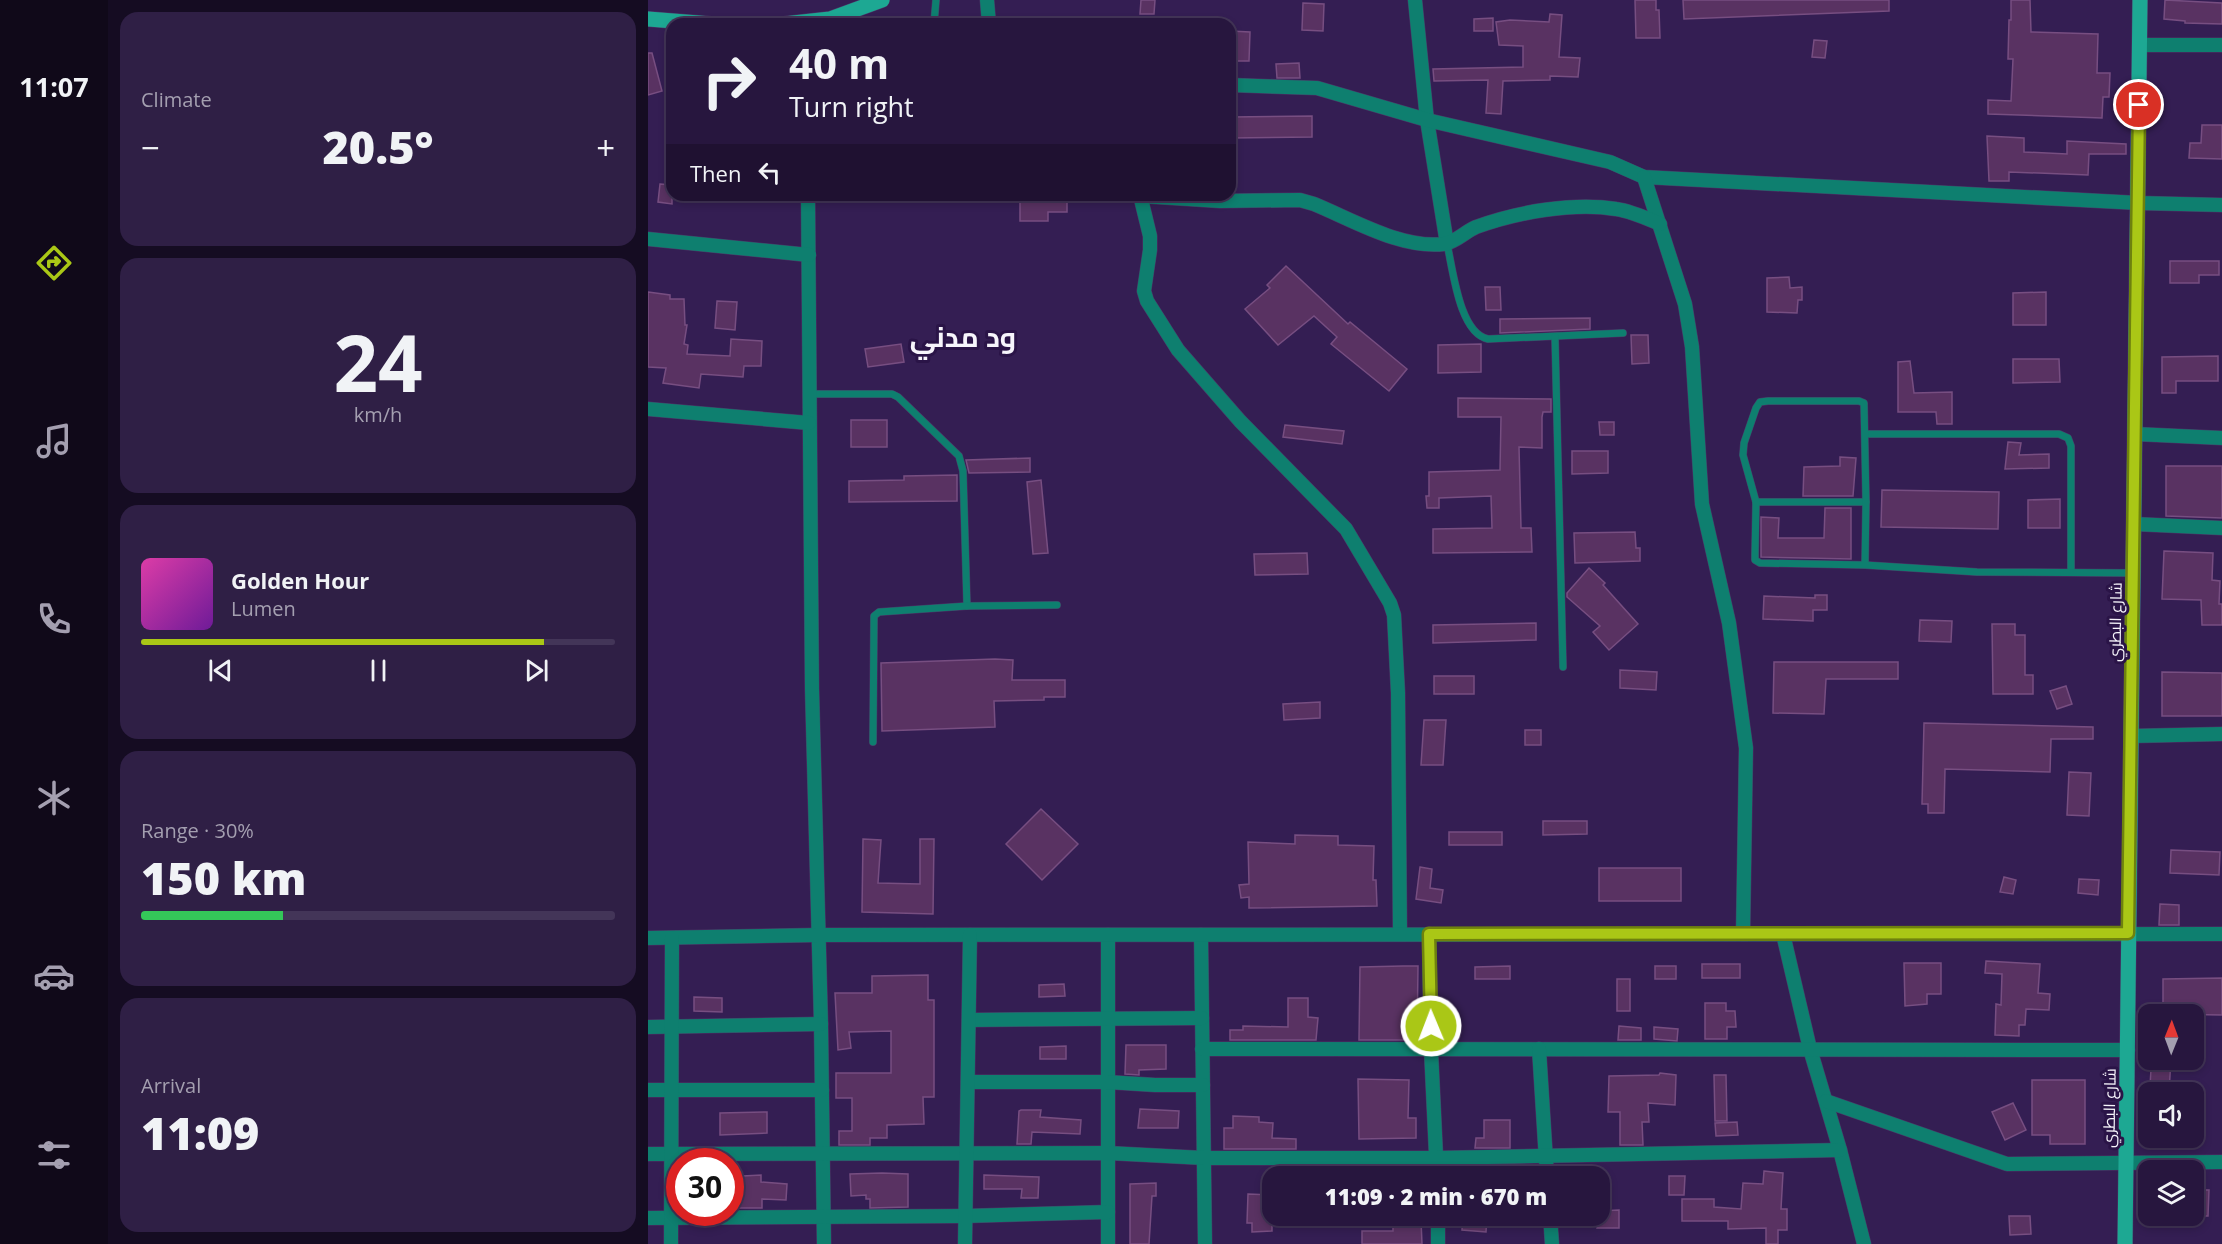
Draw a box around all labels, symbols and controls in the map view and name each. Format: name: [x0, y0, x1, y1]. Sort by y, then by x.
text: 40 m: [789, 34, 889, 91]
icon: right: [690, 42, 768, 120]
text: 11:07: [19, 68, 89, 105]
pin: [2113, 79, 2164, 130]
text: Climate: [141, 86, 212, 113]
text: Turn right: [789, 88, 914, 125]
icon: arrive: [2122, 88, 2155, 121]
text: 20.5°: [322, 116, 434, 177]
text: −: [141, 125, 160, 170]
text: +: [596, 125, 615, 170]
icon: left: [753, 156, 786, 189]
text: Then: [690, 158, 741, 188]
icon: directions: [33, 242, 75, 284]
text: 24: [333, 309, 423, 415]
district label: ود مدني: [910, 317, 1016, 360]
text: km/h: [354, 401, 402, 428]
icon: music: [33, 420, 75, 462]
text: Golden Hour: [231, 565, 369, 595]
street label: شارع البطري: [2103, 582, 2130, 662]
text: Lumen: [231, 595, 296, 622]
icon: phone: [33, 598, 75, 640]
icon: previous: [204, 654, 237, 687]
icon: pause: [362, 654, 395, 687]
icon: next: [520, 654, 553, 687]
icon: climate: [33, 777, 75, 819]
text: Range · 30%: [141, 817, 254, 844]
text: 150 km: [141, 847, 306, 908]
icon: car: [33, 955, 75, 997]
position arrow: [1399, 994, 1463, 1058]
north arrow: [2138, 1004, 2204, 1070]
map controls: [2138, 1004, 2204, 1226]
street label: شارع البطري: [2097, 1068, 2124, 1148]
text: Arrival: [141, 1072, 201, 1099]
button: sound: [2138, 1082, 2204, 1148]
text: 11:09: [141, 1102, 259, 1163]
icon: filters: [33, 1134, 75, 1176]
speed limit sign: 30: [666, 1148, 744, 1226]
button: layers: [2138, 1160, 2204, 1226]
text: 11:09 · 2 min · 670 m: [1325, 1181, 1547, 1211]

